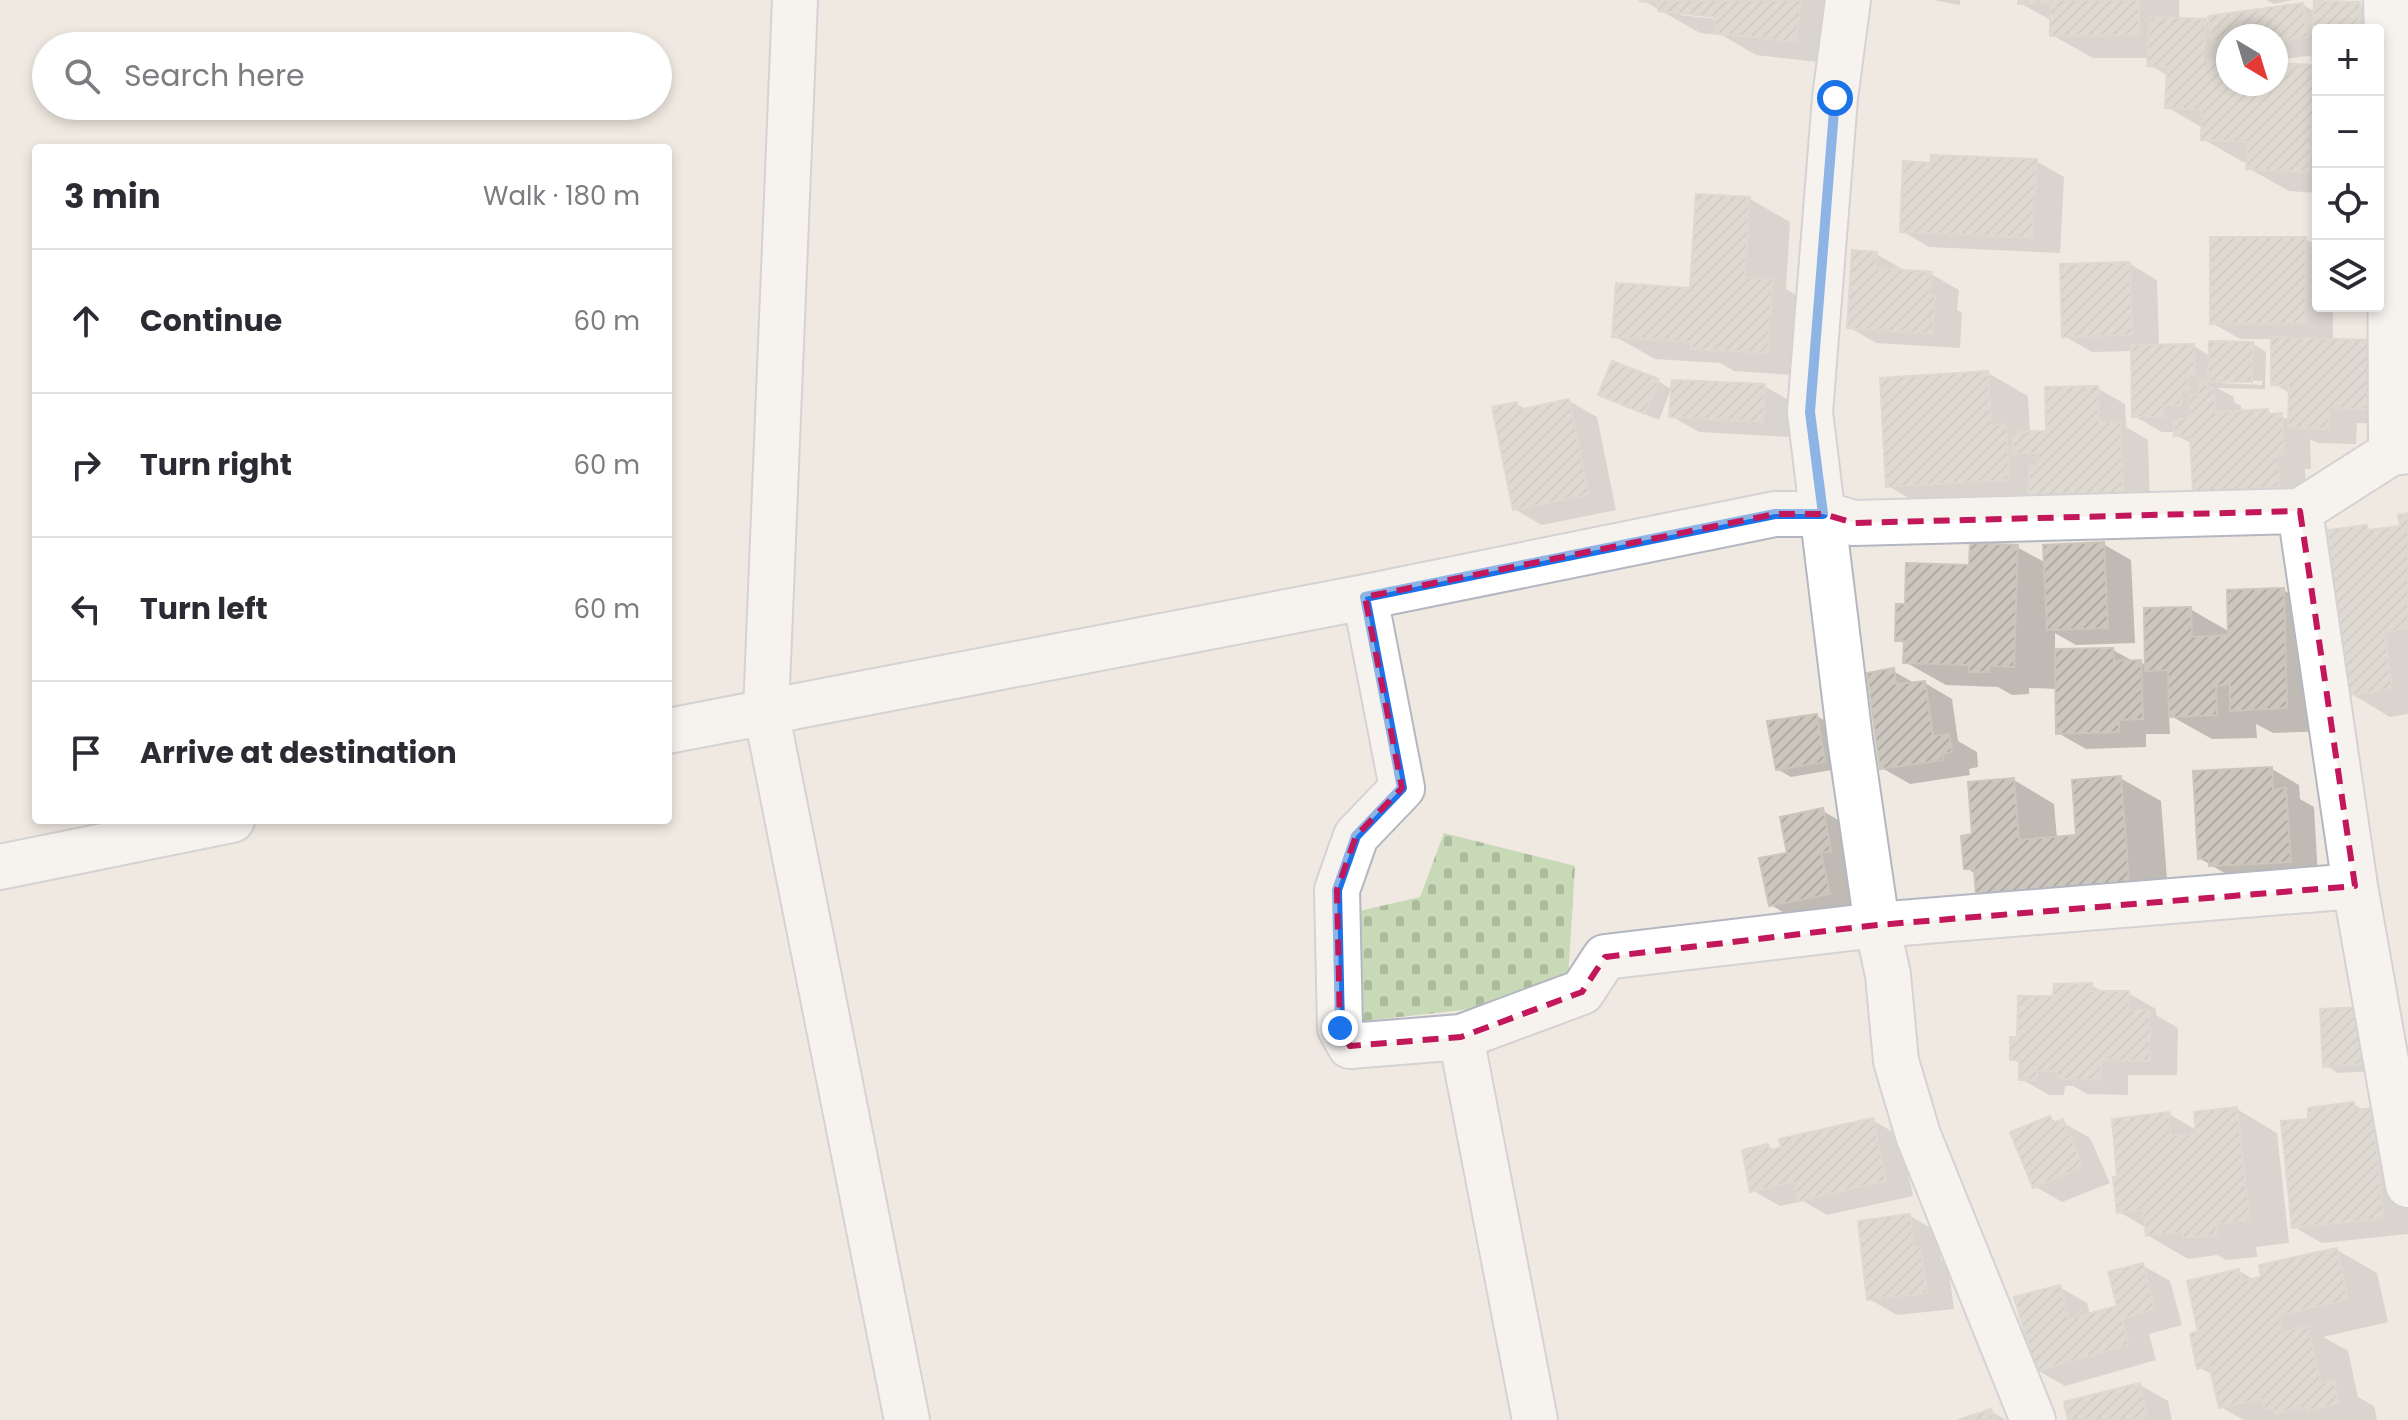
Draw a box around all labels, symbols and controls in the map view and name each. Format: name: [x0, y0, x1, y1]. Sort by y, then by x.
north arrow: [2216, 24, 2288, 96]
map controls: [2312, 24, 2384, 312]
button: +: [2312, 24, 2384, 96]
search box: [32, 32, 672, 120]
icon: search: [60, 54, 104, 98]
text: Search here: [124, 54, 305, 97]
route start: [1817, 80, 1853, 116]
button: −: [2312, 96, 2384, 168]
button: locate: [2312, 168, 2384, 240]
text: 3 min: [64, 172, 161, 220]
text: Walk · 180 m: [483, 178, 640, 214]
button: layers: [2312, 240, 2384, 312]
icon: ahead: [64, 299, 108, 343]
text: Continue: [140, 299, 282, 342]
text: 60 m: [573, 303, 640, 339]
icon: right: [64, 443, 108, 487]
text: Turn right: [140, 443, 292, 486]
text: 60 m: [573, 447, 640, 483]
icon: left: [64, 587, 108, 631]
text: Turn left: [140, 587, 268, 630]
text: 60 m: [573, 591, 640, 627]
icon: arrive: [64, 731, 108, 775]
text: Arrive at destination: [140, 731, 457, 774]
route end: [1322, 1010, 1358, 1046]

